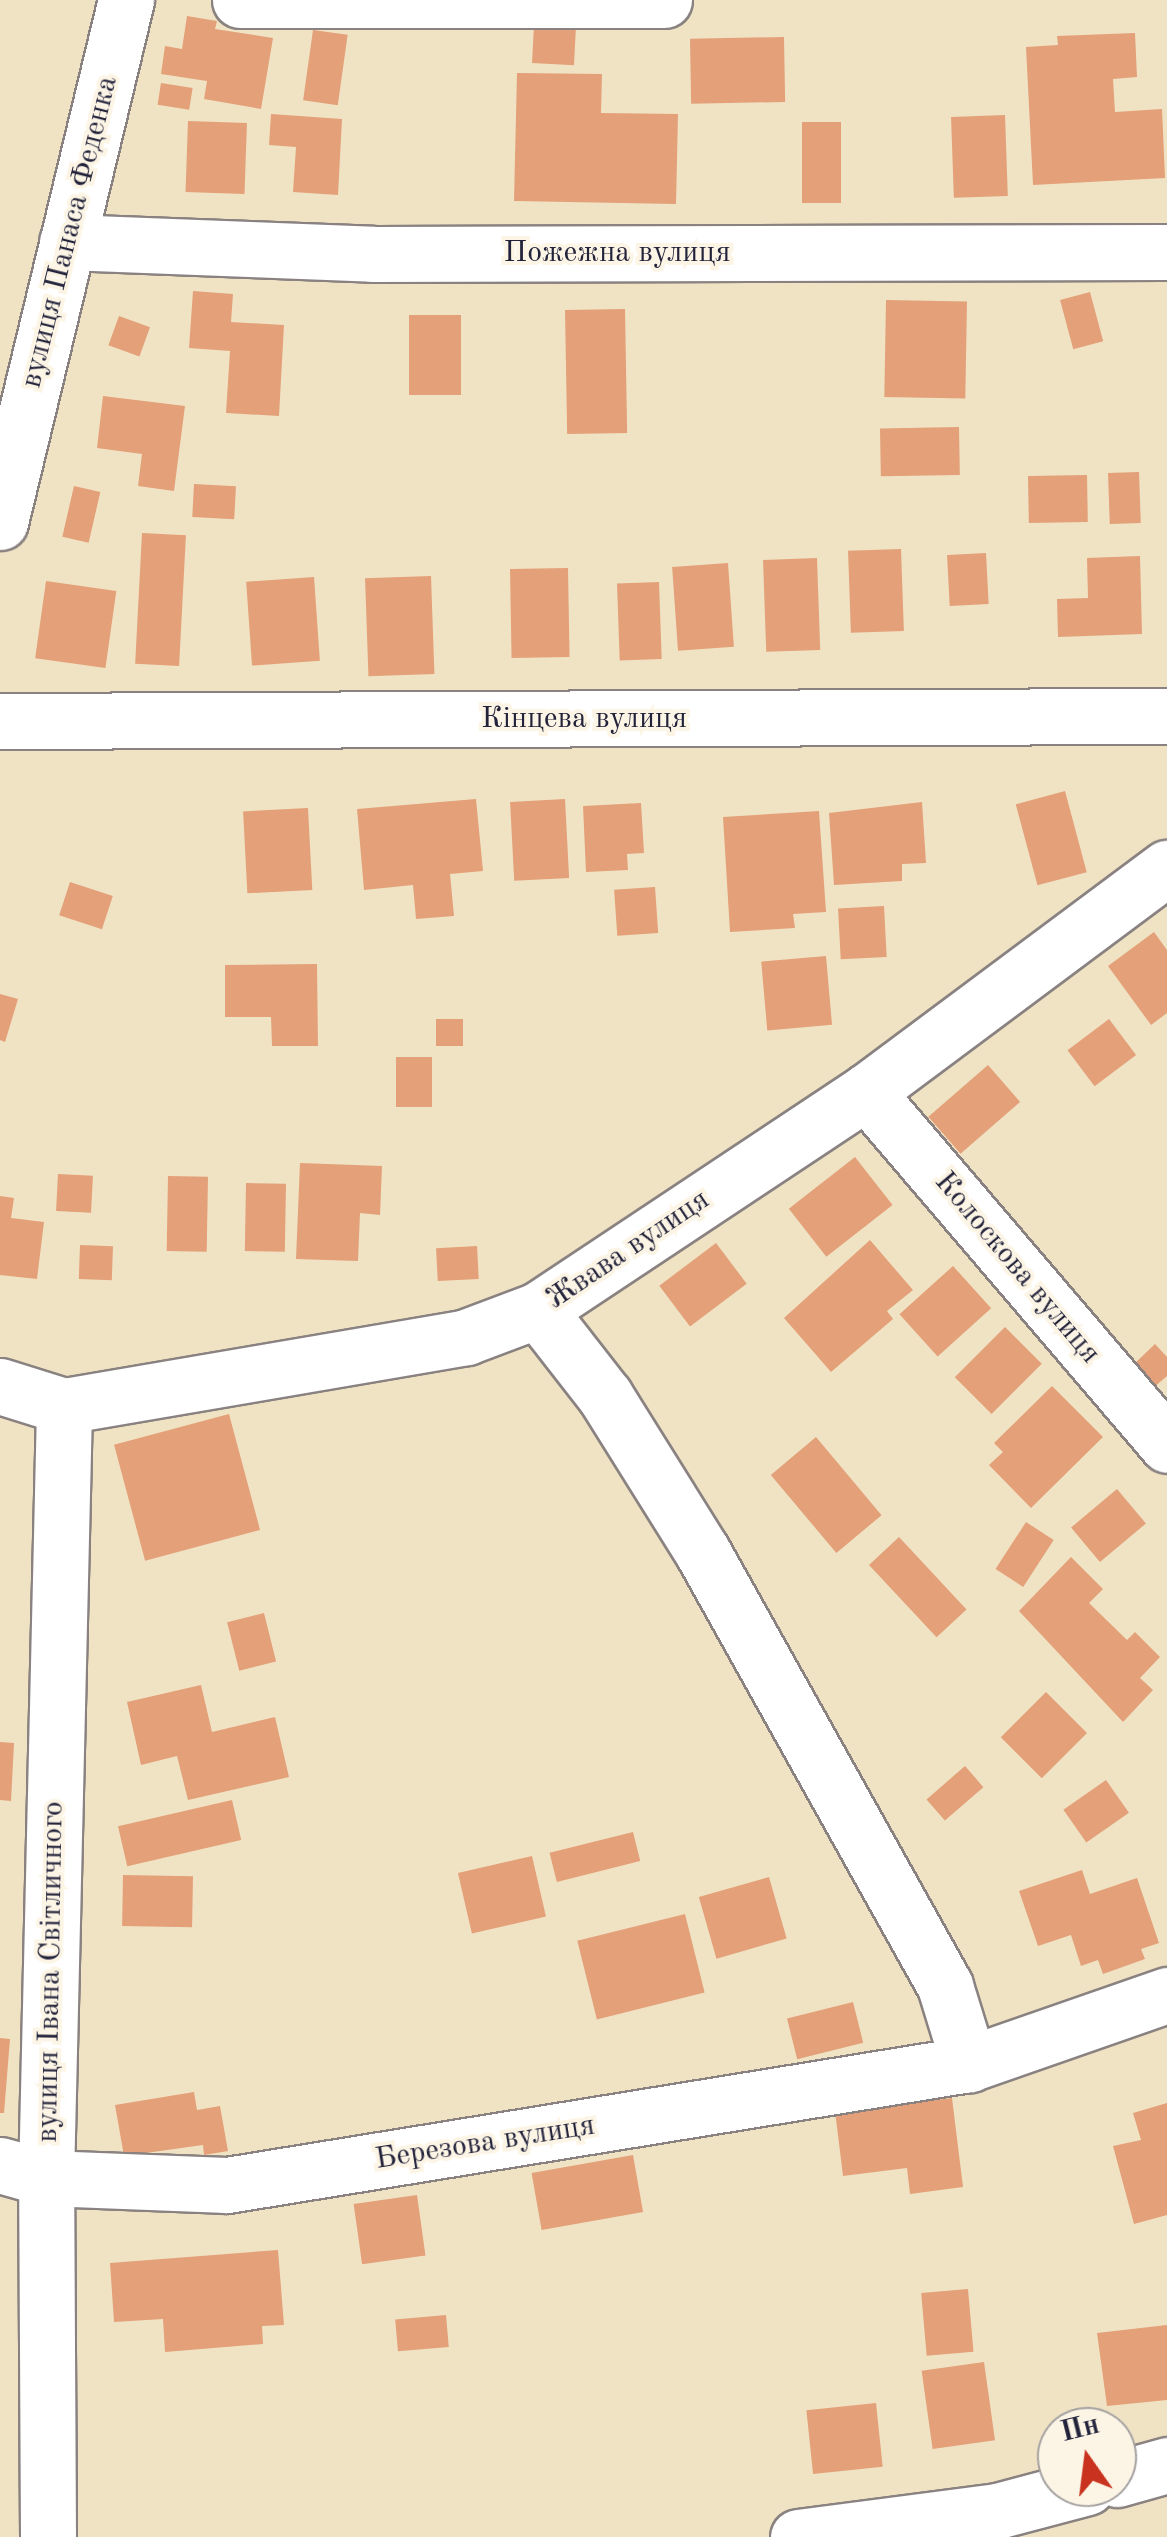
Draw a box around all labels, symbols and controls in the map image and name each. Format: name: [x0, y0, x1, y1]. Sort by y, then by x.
street label: вулиця Панаса Феденка: [14, 72, 126, 392]
street label: Пожежна вулиця: [504, 235, 730, 271]
street label: Кінцева вулиця: [481, 701, 687, 737]
street label: Колоскова вулиця: [926, 1165, 1108, 1371]
street label: Жвава вулиця: [540, 1182, 716, 1318]
street label: вулиця Івана Світличного: [30, 1801, 72, 2143]
street label: Березова вулиця: [373, 2108, 597, 2178]
north arrow: [1037, 2407, 1137, 2507]
text: Пн: [1058, 2412, 1102, 2448]

